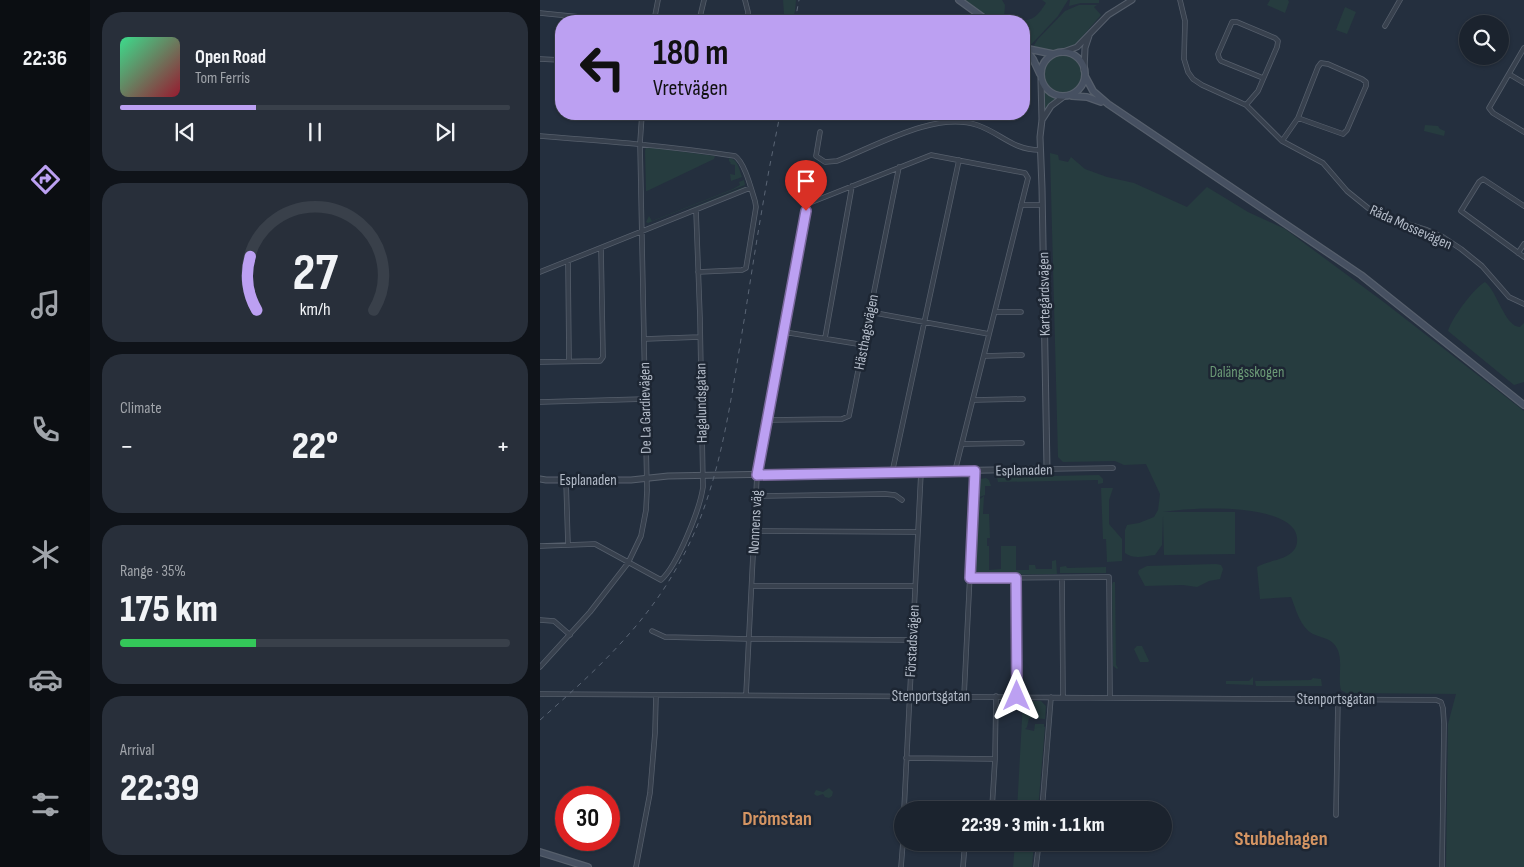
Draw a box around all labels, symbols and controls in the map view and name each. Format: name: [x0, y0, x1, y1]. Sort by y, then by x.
map controls: [1459, 15, 1509, 65]
button: search: [1459, 15, 1509, 65]
text: 180 m: [653, 32, 729, 75]
icon: left: [570, 35, 635, 100]
text: 22:36: [23, 45, 67, 72]
text: Open Road: [195, 46, 266, 69]
text: Tom Ferris: [195, 69, 250, 88]
text: Vretvägen: [653, 75, 728, 102]
icon: previous: [171, 118, 199, 146]
icon: pause: [301, 118, 329, 146]
icon: next: [431, 118, 459, 146]
pin: [785, 160, 827, 211]
icon: directions: [28, 162, 63, 197]
icon: arrive: [792, 167, 820, 195]
street label: Råda Mossevägen: [1367, 201, 1455, 254]
text: 27: [292, 242, 338, 305]
street label: Kartegårdsvägen: [1034, 252, 1055, 336]
icon: music: [28, 287, 63, 322]
street label: Hästhagsvägen: [850, 293, 883, 372]
text: km/h: [300, 299, 330, 320]
street label: De La Gardievägen: [635, 362, 656, 454]
street label: Hagalundsgatan: [691, 363, 712, 443]
park label: Dalängsskogen: [1210, 363, 1284, 382]
text: Climate: [120, 399, 162, 418]
icon: phone: [28, 412, 63, 447]
text: 22°: [292, 424, 338, 469]
text: −: [120, 430, 134, 463]
text: +: [496, 430, 510, 463]
street label: Esplanaden: [995, 461, 1053, 480]
street label: Esplanaden: [559, 471, 617, 490]
street label: Nonnens väg: [744, 489, 767, 555]
icon: climate: [28, 537, 63, 572]
text: Range · 35%: [120, 562, 186, 581]
text: 175 km: [120, 587, 218, 632]
street label: Förstadsvägen: [901, 604, 924, 678]
icon: car: [28, 662, 63, 697]
position arrow: [990, 669, 1042, 721]
street label: Stenportsgatan: [892, 687, 970, 706]
street label: Stenportsgatan: [1297, 690, 1375, 709]
text: Arrival: [120, 741, 154, 760]
text: 22:39: [120, 766, 199, 811]
speed limit sign: 30: [555, 786, 620, 851]
icon: filters: [28, 787, 63, 822]
district label: Drömstan: [742, 807, 812, 831]
text: 22:39 · 3 min · 1.1 km: [961, 814, 1105, 837]
district label: Stubbehagen: [1234, 827, 1328, 851]

